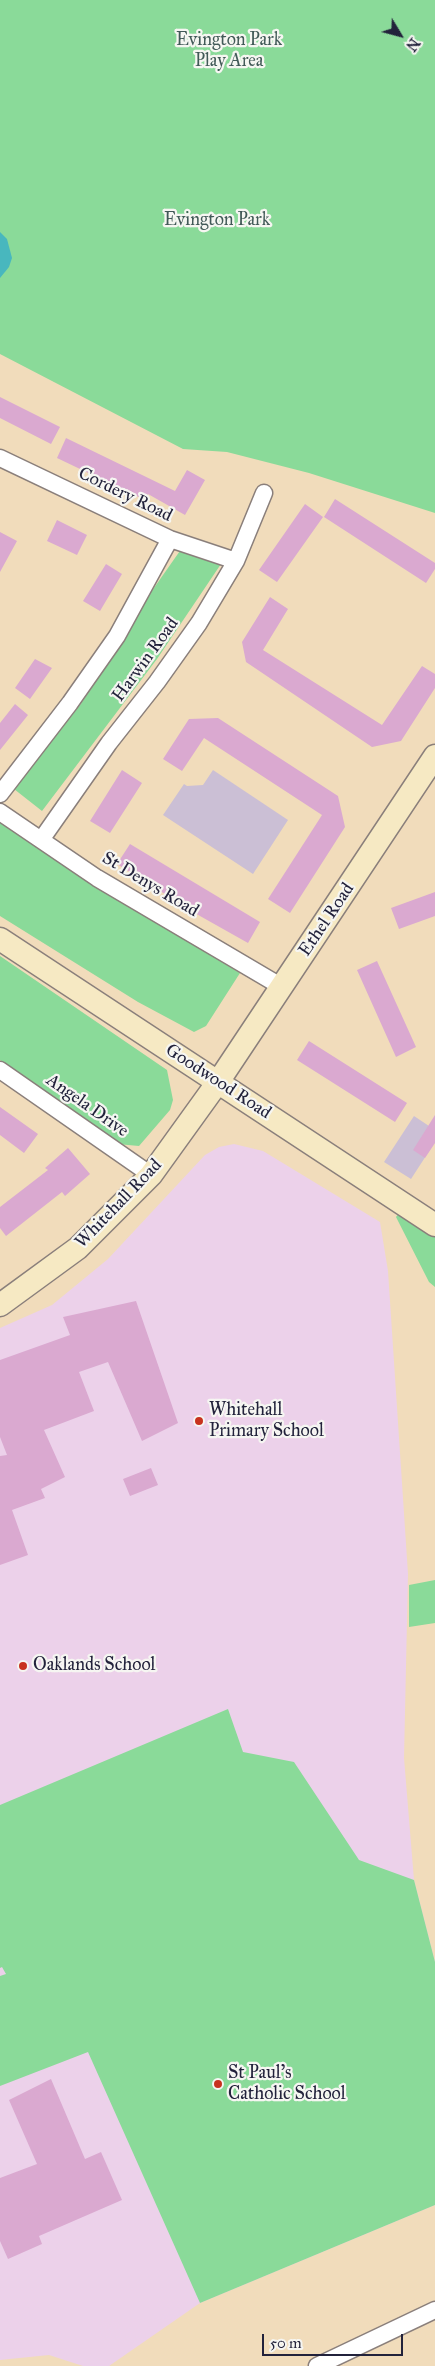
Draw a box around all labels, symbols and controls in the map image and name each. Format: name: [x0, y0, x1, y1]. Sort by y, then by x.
north arrow: [375, 10, 425, 60]
park label: Evington Park Play Area: [176, 30, 282, 72]
text: N: [402, 34, 423, 54]
park label: Evington Park: [164, 210, 270, 232]
street label: Cordery Road: [74, 463, 176, 527]
street label: Harwin Road: [108, 614, 184, 706]
street label: St Denys Road: [98, 848, 202, 922]
street label: Ethel Road: [295, 879, 359, 961]
street label: Goodwood Road: [161, 1040, 275, 1124]
street label: Angela Drive: [42, 1070, 132, 1142]
street label: Whitehall Road: [71, 1155, 167, 1253]
place label: Whitehall Primary School: [209, 1400, 324, 1442]
marker: Whitehall Primary School: [193, 1415, 205, 1427]
place label: Oaklands School: [33, 1655, 155, 1677]
marker: Oaklands School: [17, 1660, 29, 1672]
place label: St Paul's Catholic School: [228, 2063, 346, 2106]
marker: St Paul's Catholic School: [212, 2078, 224, 2090]
scale bar: [265, 2324, 406, 2356]
text: 50 m: [270, 2334, 302, 2352]

